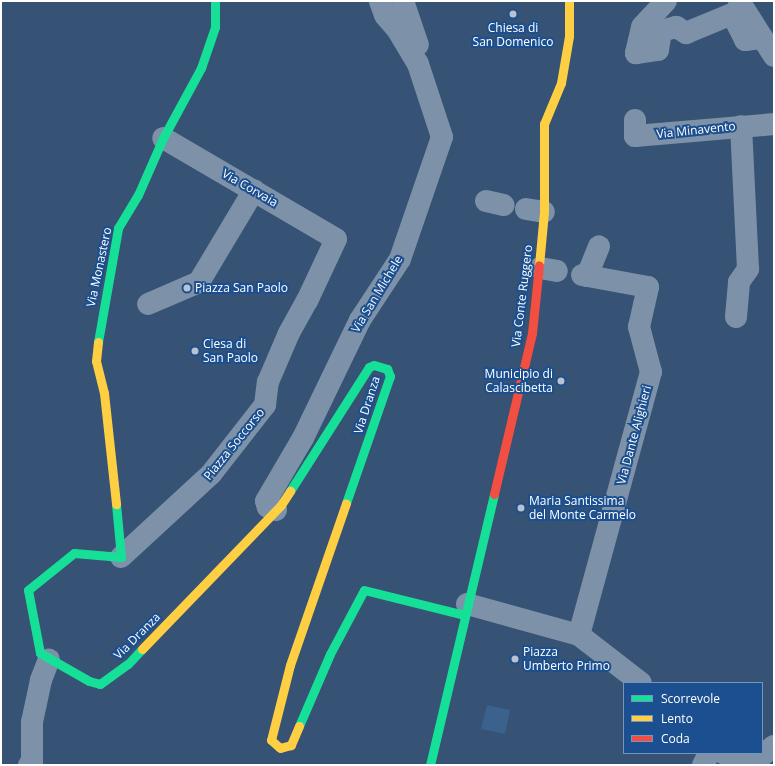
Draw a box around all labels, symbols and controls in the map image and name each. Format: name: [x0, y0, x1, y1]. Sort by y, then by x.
marker: Chiesa di San Domenico: [508, 9, 518, 19]
place label: Chiesa di San Domenico: [473, 21, 553, 49]
street label: Via Minavento: [656, 119, 736, 141]
street label: Via Corvaia: [220, 166, 280, 210]
street label: Via Monastero: [84, 226, 114, 308]
street label: Via Conte Ruggero: [509, 244, 535, 348]
street label: Via San Michele: [348, 253, 406, 335]
place label: Piazza San Paolo: [195, 281, 288, 295]
marker: Piazza San Paolo: [182, 283, 192, 293]
place label: Ciesa di San Paolo: [203, 337, 258, 365]
marker: Ciesa di San Paolo: [190, 346, 200, 356]
place label: Municipio di Calascibetta: [485, 367, 553, 395]
street label: Via Dranza: [351, 374, 383, 436]
marker: Municipio di Calascibetta: [556, 376, 566, 386]
street label: Via Dante Alighieri: [614, 384, 654, 486]
street label: Piazza Soccorso: [201, 405, 267, 483]
place label: Maria Santissima del Monte Carmelo: [529, 494, 636, 522]
marker: Maria Santissima del Monte Carmelo: [516, 503, 526, 513]
street label: Via Dranza: [111, 610, 163, 662]
place label: Piazza Umberto Primo: [523, 645, 610, 673]
marker: Piazza Umberto Primo: [510, 654, 520, 664]
legend: [623, 682, 763, 754]
text: Scorrevole: [661, 690, 720, 707]
text: Lento: [661, 710, 693, 727]
text: Coda: [661, 730, 690, 747]

